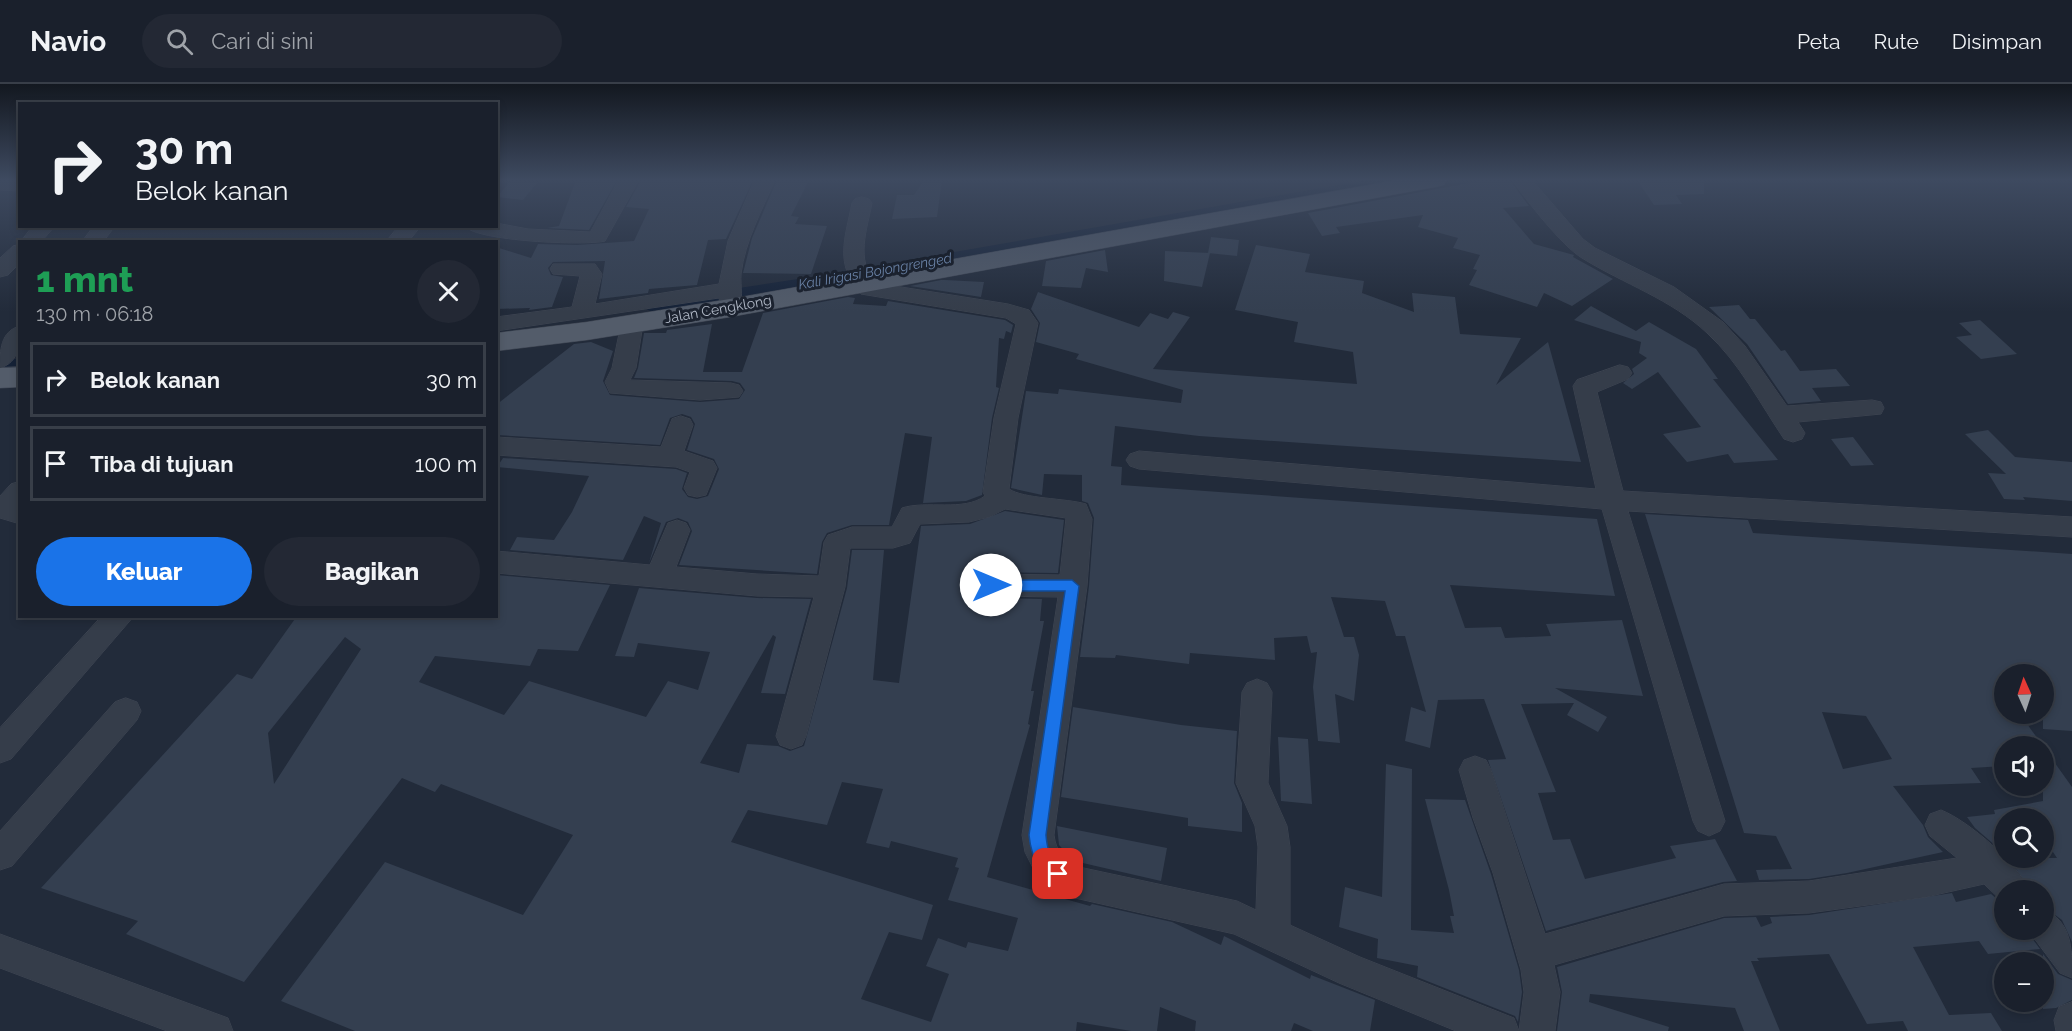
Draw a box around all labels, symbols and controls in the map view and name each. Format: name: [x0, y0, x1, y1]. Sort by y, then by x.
search box: [142, 14, 562, 68]
text: Navio: [30, 25, 106, 58]
icon: search: [163, 25, 196, 58]
text: Cari di sini: [211, 28, 314, 54]
text: Peta: [1797, 29, 1841, 54]
text: Rute: [1874, 29, 1919, 54]
text: Disimpan: [1952, 29, 2042, 54]
text: 30 m: [135, 125, 233, 174]
icon: right: [36, 126, 114, 204]
text: Belok kanan: [135, 175, 289, 206]
water label: Kali Irigasi Bojongrenged: [797, 249, 954, 292]
text: 1 mnt: [36, 258, 133, 300]
button: close: [417, 260, 480, 323]
street label: Jalan Cengklong: [663, 292, 773, 326]
text: 130 m · 06:18: [36, 302, 153, 326]
icon: right: [39, 363, 72, 396]
text: Belok kanan: [90, 367, 220, 393]
text: 30 m: [426, 367, 477, 393]
icon: arrive: [39, 447, 72, 480]
text: Tiba di tujuan: [90, 451, 233, 477]
text: 100 m: [415, 451, 477, 477]
button: Keluar: [36, 537, 252, 606]
button: Bagikan: [264, 537, 480, 606]
position arrow: [959, 553, 1023, 617]
north arrow: [1994, 664, 2054, 724]
map controls: [1994, 664, 2054, 1012]
button: sound: [1994, 736, 2054, 796]
button: search: [1994, 808, 2054, 868]
pin: [1032, 848, 1083, 899]
icon: arrive: [1041, 857, 1074, 890]
button: +: [1994, 880, 2054, 940]
button: −: [1994, 952, 2054, 1012]

